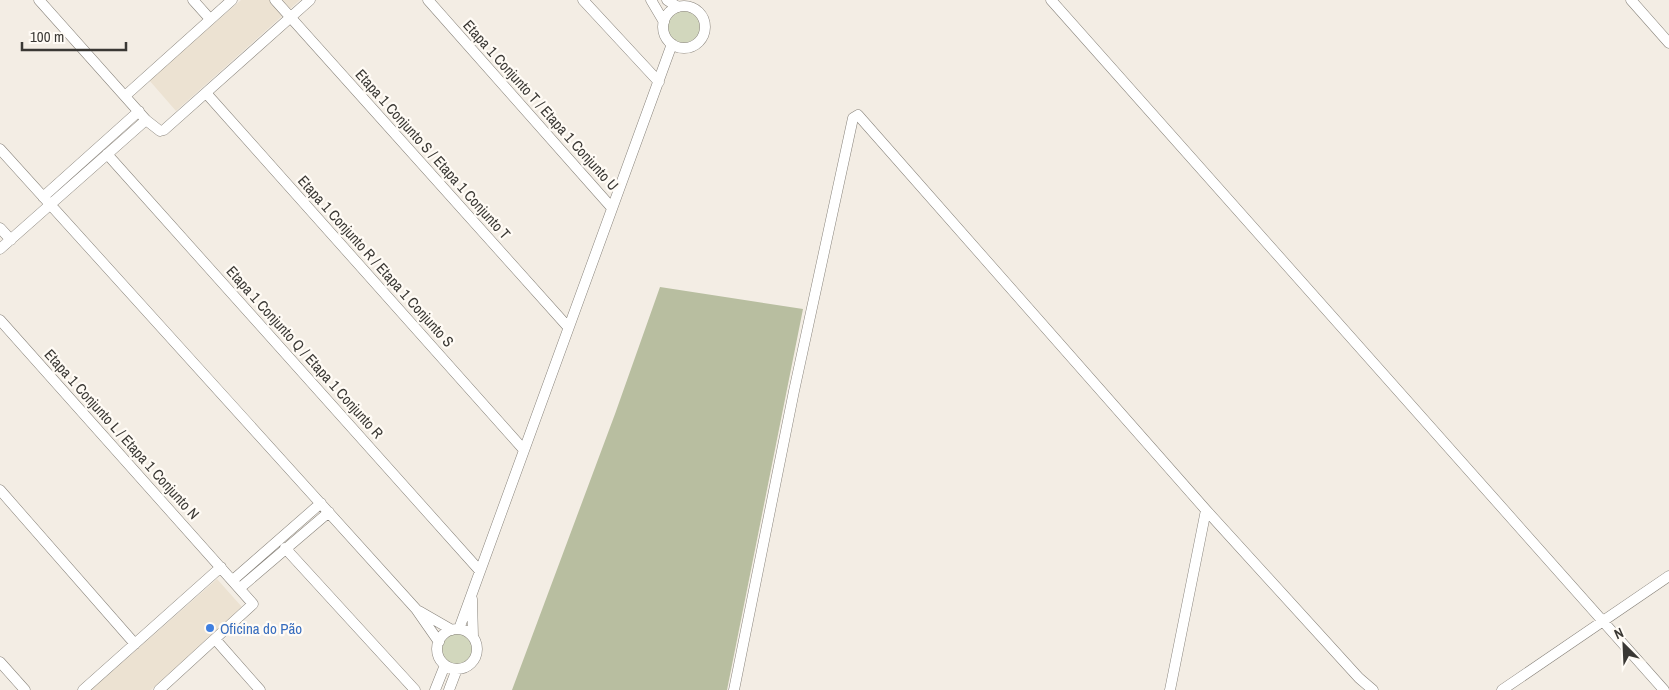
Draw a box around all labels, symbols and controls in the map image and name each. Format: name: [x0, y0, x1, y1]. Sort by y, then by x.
street label: Etapa 1 Conjunto T / Etapa 1 Conjunto U: [459, 15, 623, 195]
scale bar: [22, 20, 126, 52]
text: 100 m: [30, 26, 64, 47]
street label: Etapa 1 Conjunto S / Etapa 1 Conjunto T: [351, 64, 516, 244]
street label: Etapa 1 Conjunto R / Etapa 1 Conjunto S: [293, 171, 459, 351]
street label: Etapa 1 Conjunto Q / Etapa 1 Conjunto R: [222, 261, 388, 443]
street label: Etapa 1 Conjunto L / Etapa 1 Conjunto N: [40, 344, 204, 524]
place label: Oficina do Pão: [220, 618, 302, 639]
north arrow: [1599, 620, 1649, 670]
marker: Oficina do Pão: [204, 622, 216, 634]
text: N: [1611, 623, 1626, 643]

